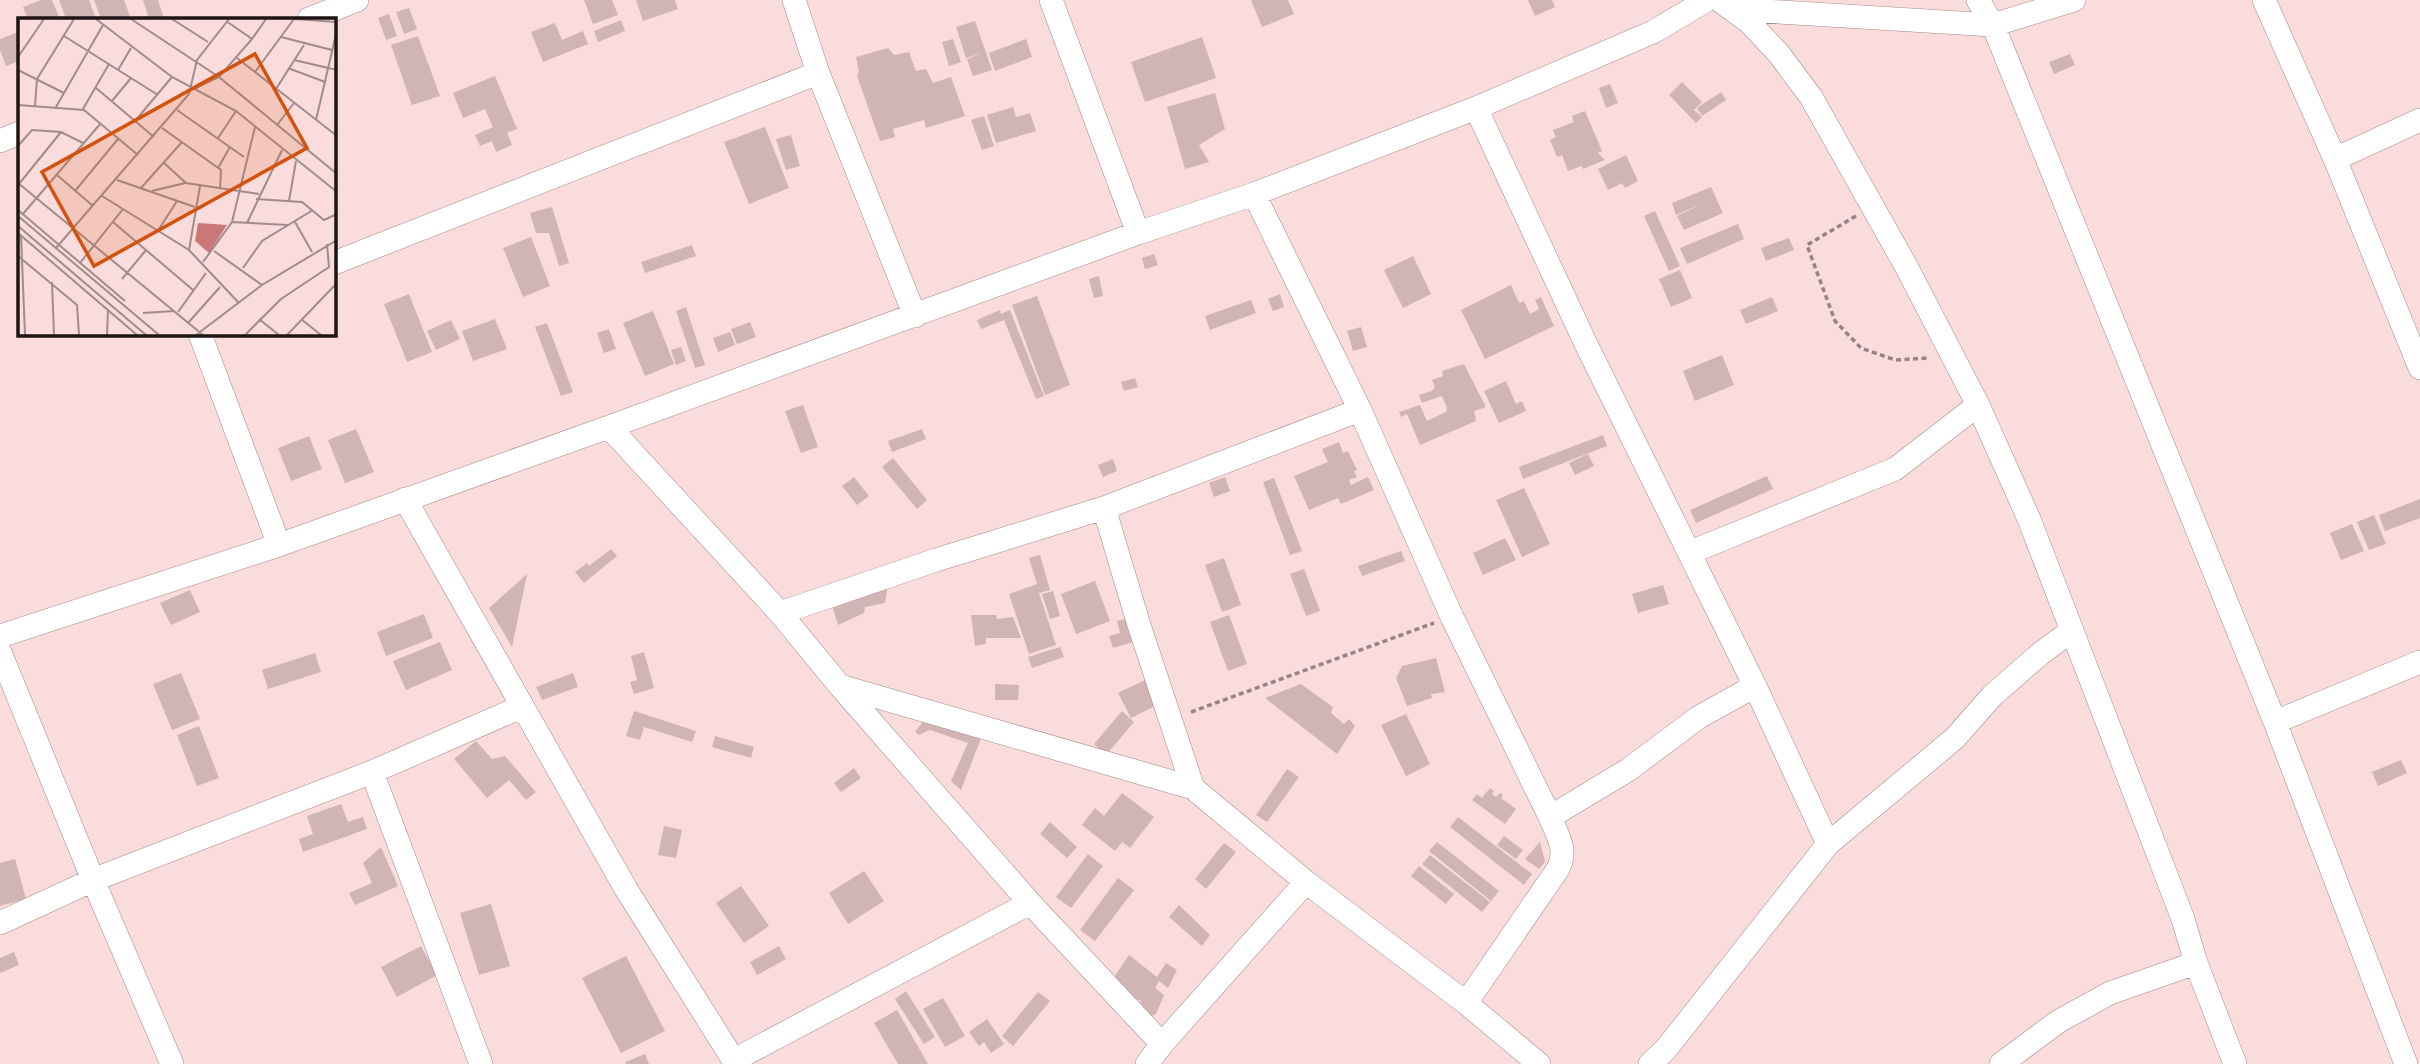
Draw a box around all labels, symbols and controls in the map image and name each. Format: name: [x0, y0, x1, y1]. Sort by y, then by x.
inset map: [18, 18, 336, 336]

